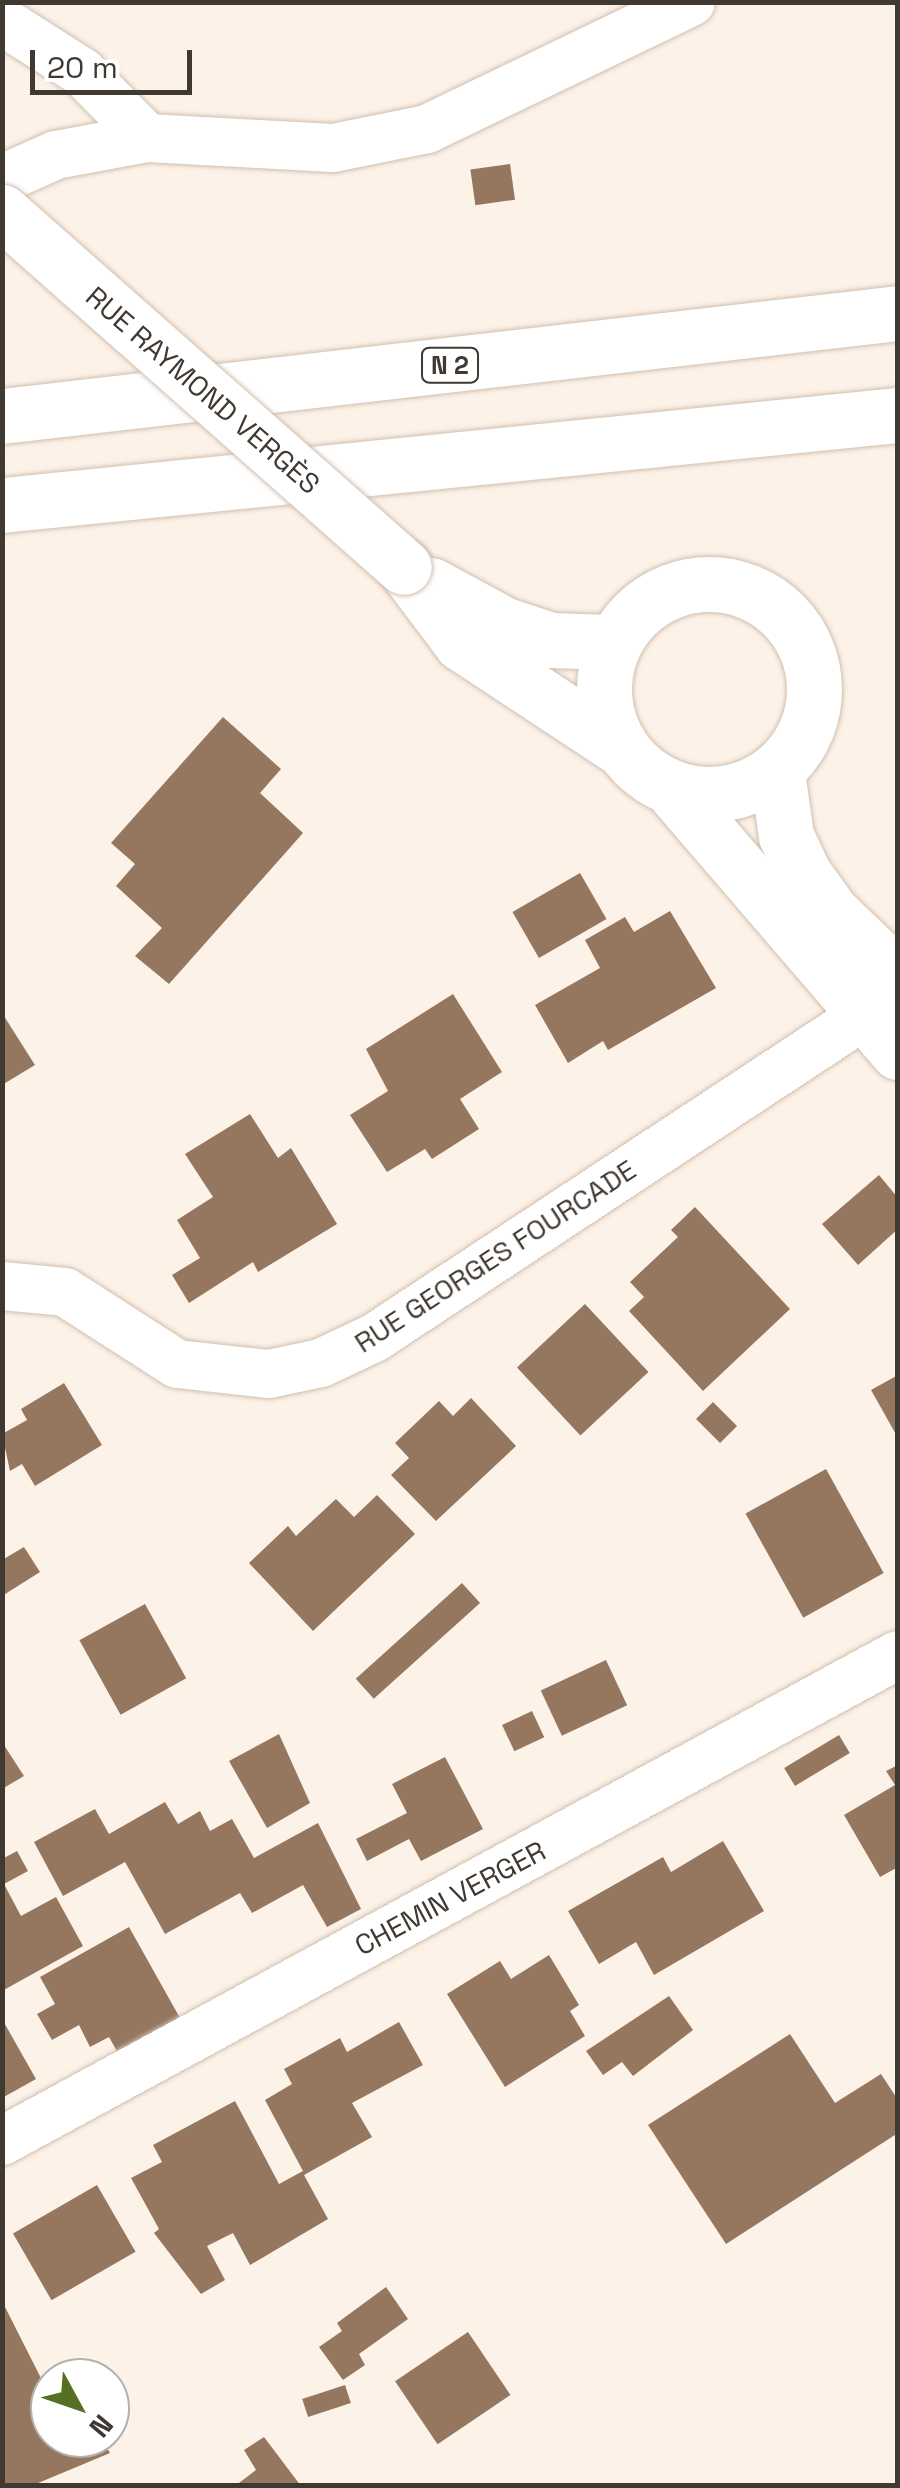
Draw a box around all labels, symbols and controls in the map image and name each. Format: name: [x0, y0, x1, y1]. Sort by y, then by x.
scale bar: [35, 30, 198, 92]
text: 20 m: [47, 48, 118, 87]
street label: RUE RAYMOND VERGÈS: [79, 279, 327, 501]
road number: N 2: [420, 345, 480, 385]
street label: RUE GEORGES FOURCADE: [348, 1153, 642, 1359]
street label: CHEMIN VERGER: [349, 1833, 551, 1963]
north arrow: [30, 2358, 130, 2458]
text: N: [82, 2407, 121, 2445]

